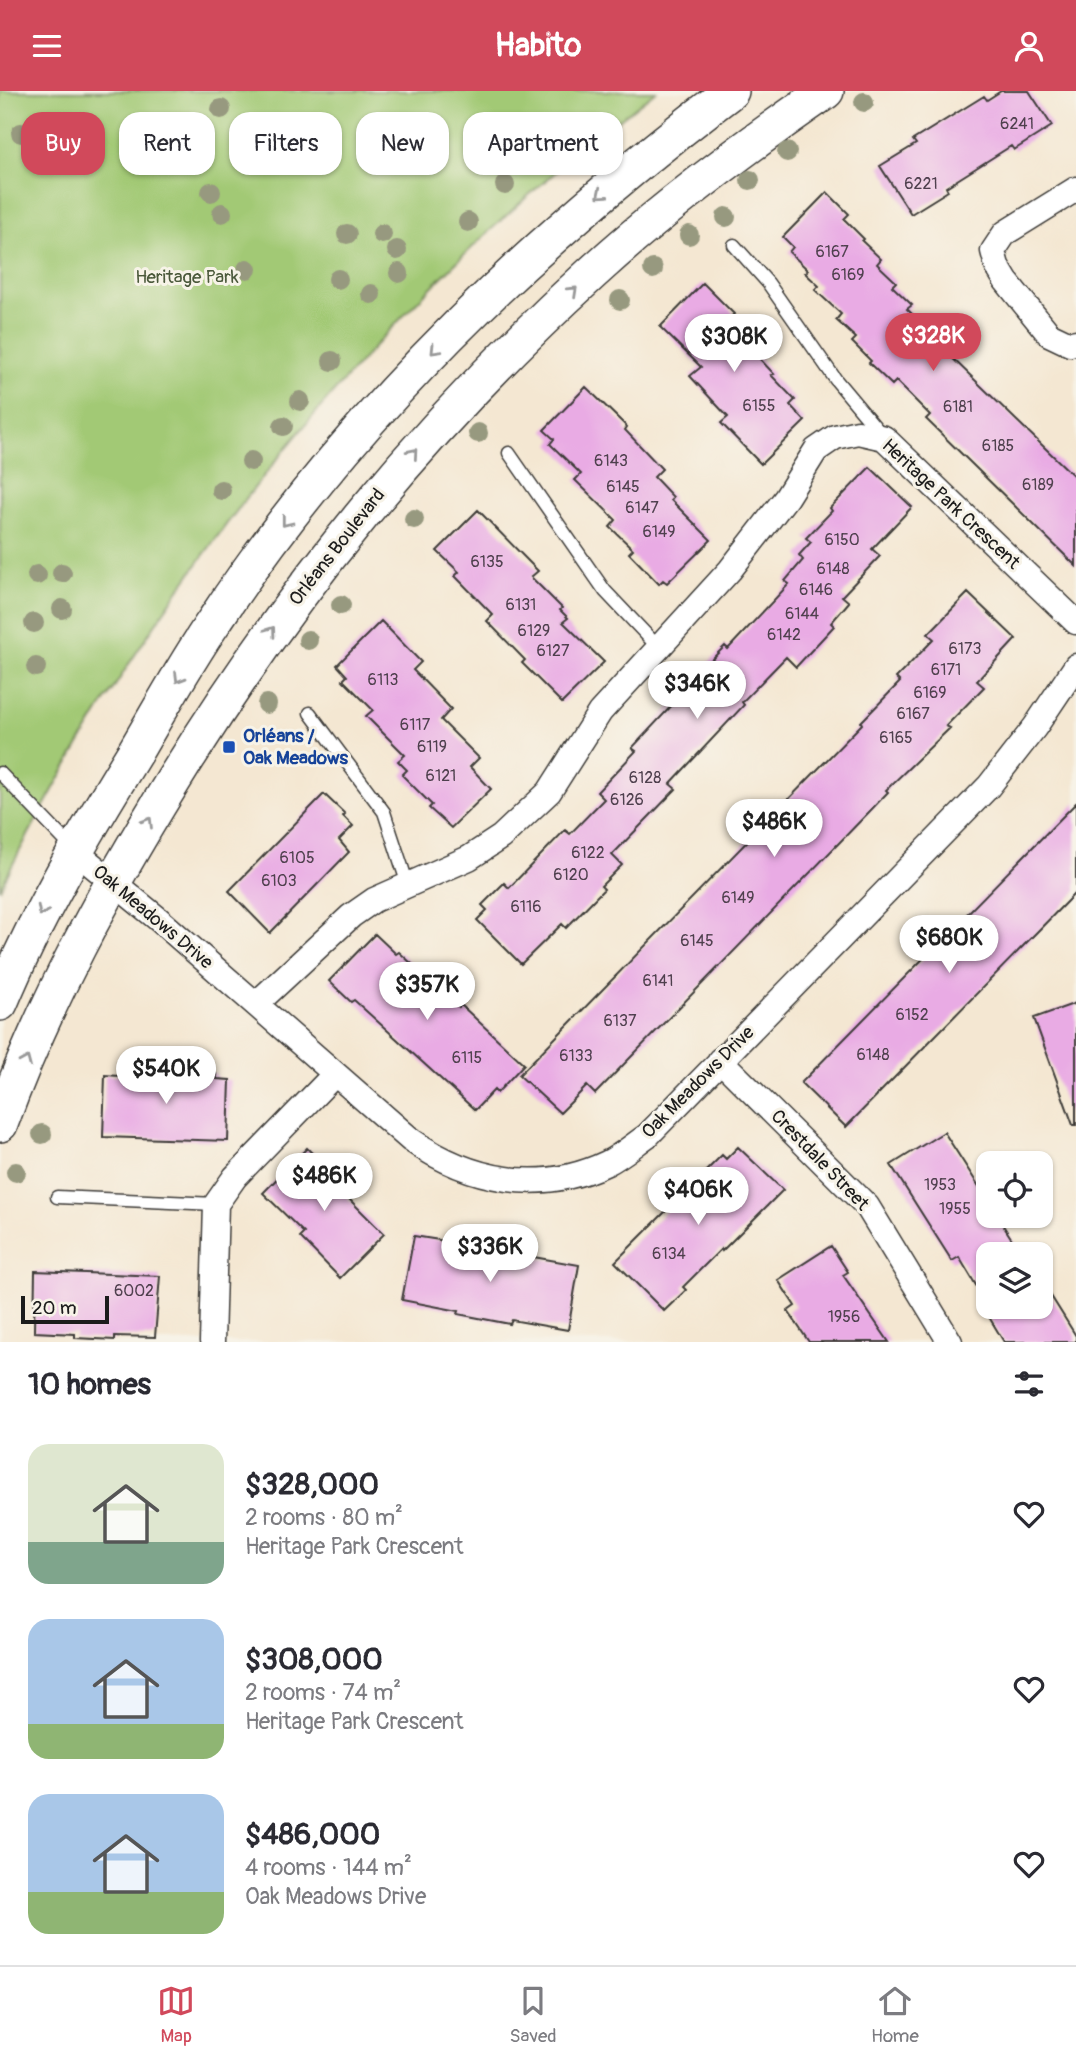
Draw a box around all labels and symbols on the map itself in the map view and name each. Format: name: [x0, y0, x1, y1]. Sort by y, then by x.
house number: 6241: [1000, 114, 1034, 134]
house number: 6221: [904, 174, 938, 194]
one-way arrow: [596, 186, 609, 198]
house number: 6167: [815, 242, 849, 262]
park label: Heritage Park: [135, 265, 239, 289]
house number: 6169: [831, 265, 865, 285]
one-way arrow: [565, 286, 578, 299]
pin: $328K: [884, 313, 982, 373]
pin: $308K: [685, 315, 783, 374]
one-way arrow: [431, 342, 444, 355]
house number: 6155: [743, 396, 775, 416]
house number: 6181: [943, 397, 973, 417]
street label: Heritage Park Crescent: [877, 434, 1025, 575]
house number: 6185: [982, 436, 1014, 456]
one-way arrow: [405, 448, 417, 461]
house number: 6143: [594, 451, 628, 471]
house number: 6189: [1022, 475, 1054, 495]
house number: 6145: [606, 477, 640, 497]
street label: Orléans Boulevard: [284, 484, 390, 610]
house number: 6147: [625, 498, 659, 518]
one-way arrow: [282, 514, 295, 526]
house number: 6149: [642, 522, 676, 542]
house number: 6150: [824, 530, 860, 550]
house number: 6135: [470, 552, 504, 572]
house number: 6148: [817, 559, 849, 579]
house number: 6146: [799, 580, 833, 600]
house number: 6131: [506, 595, 536, 615]
house number: 6144: [785, 604, 819, 624]
house number: 6129: [518, 621, 550, 641]
house number: 6142: [767, 625, 801, 645]
one-way arrow: [263, 626, 276, 639]
house number: 6173: [949, 639, 982, 659]
house number: 6127: [537, 641, 570, 661]
house number: 6171: [931, 660, 961, 680]
pin: $346K: [648, 661, 746, 721]
house number: 6113: [368, 670, 398, 690]
one-way arrow: [175, 671, 188, 684]
house number: 6169: [913, 683, 947, 703]
house number: 6167: [896, 704, 930, 724]
house number: 6117: [400, 715, 431, 735]
place label: Orléans / Oak Meadows: [243, 724, 349, 770]
house number: 6165: [879, 728, 913, 748]
house number: 6119: [417, 737, 447, 757]
marker: Orléans / Oak Meadows: [221, 739, 237, 755]
house number: 6121: [426, 766, 456, 786]
house number: 6128: [629, 768, 661, 788]
house number: 6126: [610, 790, 644, 810]
pin: $486K: [725, 799, 823, 859]
one-way arrow: [140, 816, 153, 829]
house number: 6122: [571, 843, 605, 863]
house number: 6105: [279, 848, 315, 868]
street label: Oak Meadows Drive: [88, 860, 219, 975]
house number: 6120: [553, 865, 589, 885]
house number: 6103: [261, 871, 297, 891]
house number: 6149: [721, 888, 755, 908]
house number: 6116: [510, 897, 542, 917]
one-way arrow: [36, 904, 50, 916]
pin: $680K: [900, 915, 998, 975]
house number: 6145: [680, 931, 714, 951]
pin: $357K: [378, 963, 476, 1022]
house number: 6141: [642, 971, 674, 991]
house number: 6152: [895, 1005, 929, 1025]
house number: 6137: [604, 1011, 637, 1031]
street label: Oak Meadows Drive: [637, 1020, 760, 1143]
house number: 6148: [857, 1045, 889, 1065]
house number: 6133: [559, 1046, 593, 1066]
pin: $540K: [117, 1047, 215, 1106]
house number: 6115: [452, 1048, 482, 1068]
one-way arrow: [18, 1056, 32, 1068]
street label: Crestdale Street: [766, 1104, 874, 1216]
pin: $486K: [275, 1153, 373, 1213]
pin: $406K: [649, 1167, 747, 1227]
house number: 1953: [924, 1175, 956, 1195]
house number: 1955: [939, 1199, 971, 1219]
pin: $336K: [441, 1225, 539, 1284]
house number: 6134: [652, 1244, 686, 1264]
house number: 6002: [114, 1281, 154, 1301]
scale bar: [21, 1293, 108, 1325]
house number: 1956: [828, 1307, 860, 1327]

